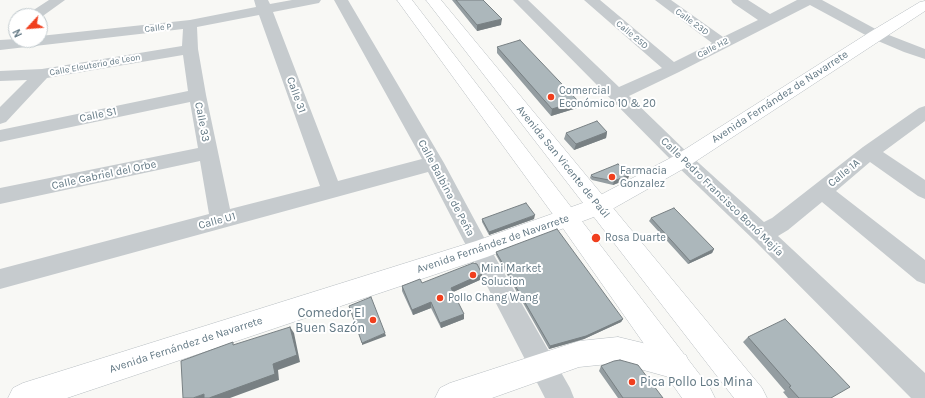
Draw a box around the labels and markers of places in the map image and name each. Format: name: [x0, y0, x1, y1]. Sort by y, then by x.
place label: Comercial Económico 10 & 20: [559, 84, 656, 110]
marker: Comercial Económico 10 & 20: [546, 92, 556, 102]
place label: Farmacia Gonzalez: [620, 164, 667, 190]
marker: Farmacia Gonzalez: [607, 172, 617, 182]
place label: Rosa Duarte: [605, 231, 666, 245]
marker: Rosa Duarte: [590, 232, 602, 244]
place label: Mini Market Solucion: [481, 262, 541, 288]
marker: Mini Market Solucion: [468, 270, 478, 280]
place label: Pollo Chang Wang: [448, 291, 538, 305]
marker: Pollo Chang Wang: [435, 293, 445, 303]
place label: Comedor El Buen Sazón: [295, 305, 365, 336]
marker: Comedor El Buen Sazón: [368, 315, 378, 325]
place label: Pica Pollo Los Mina: [640, 374, 753, 390]
marker: Pica Pollo Los Mina: [627, 377, 637, 387]

